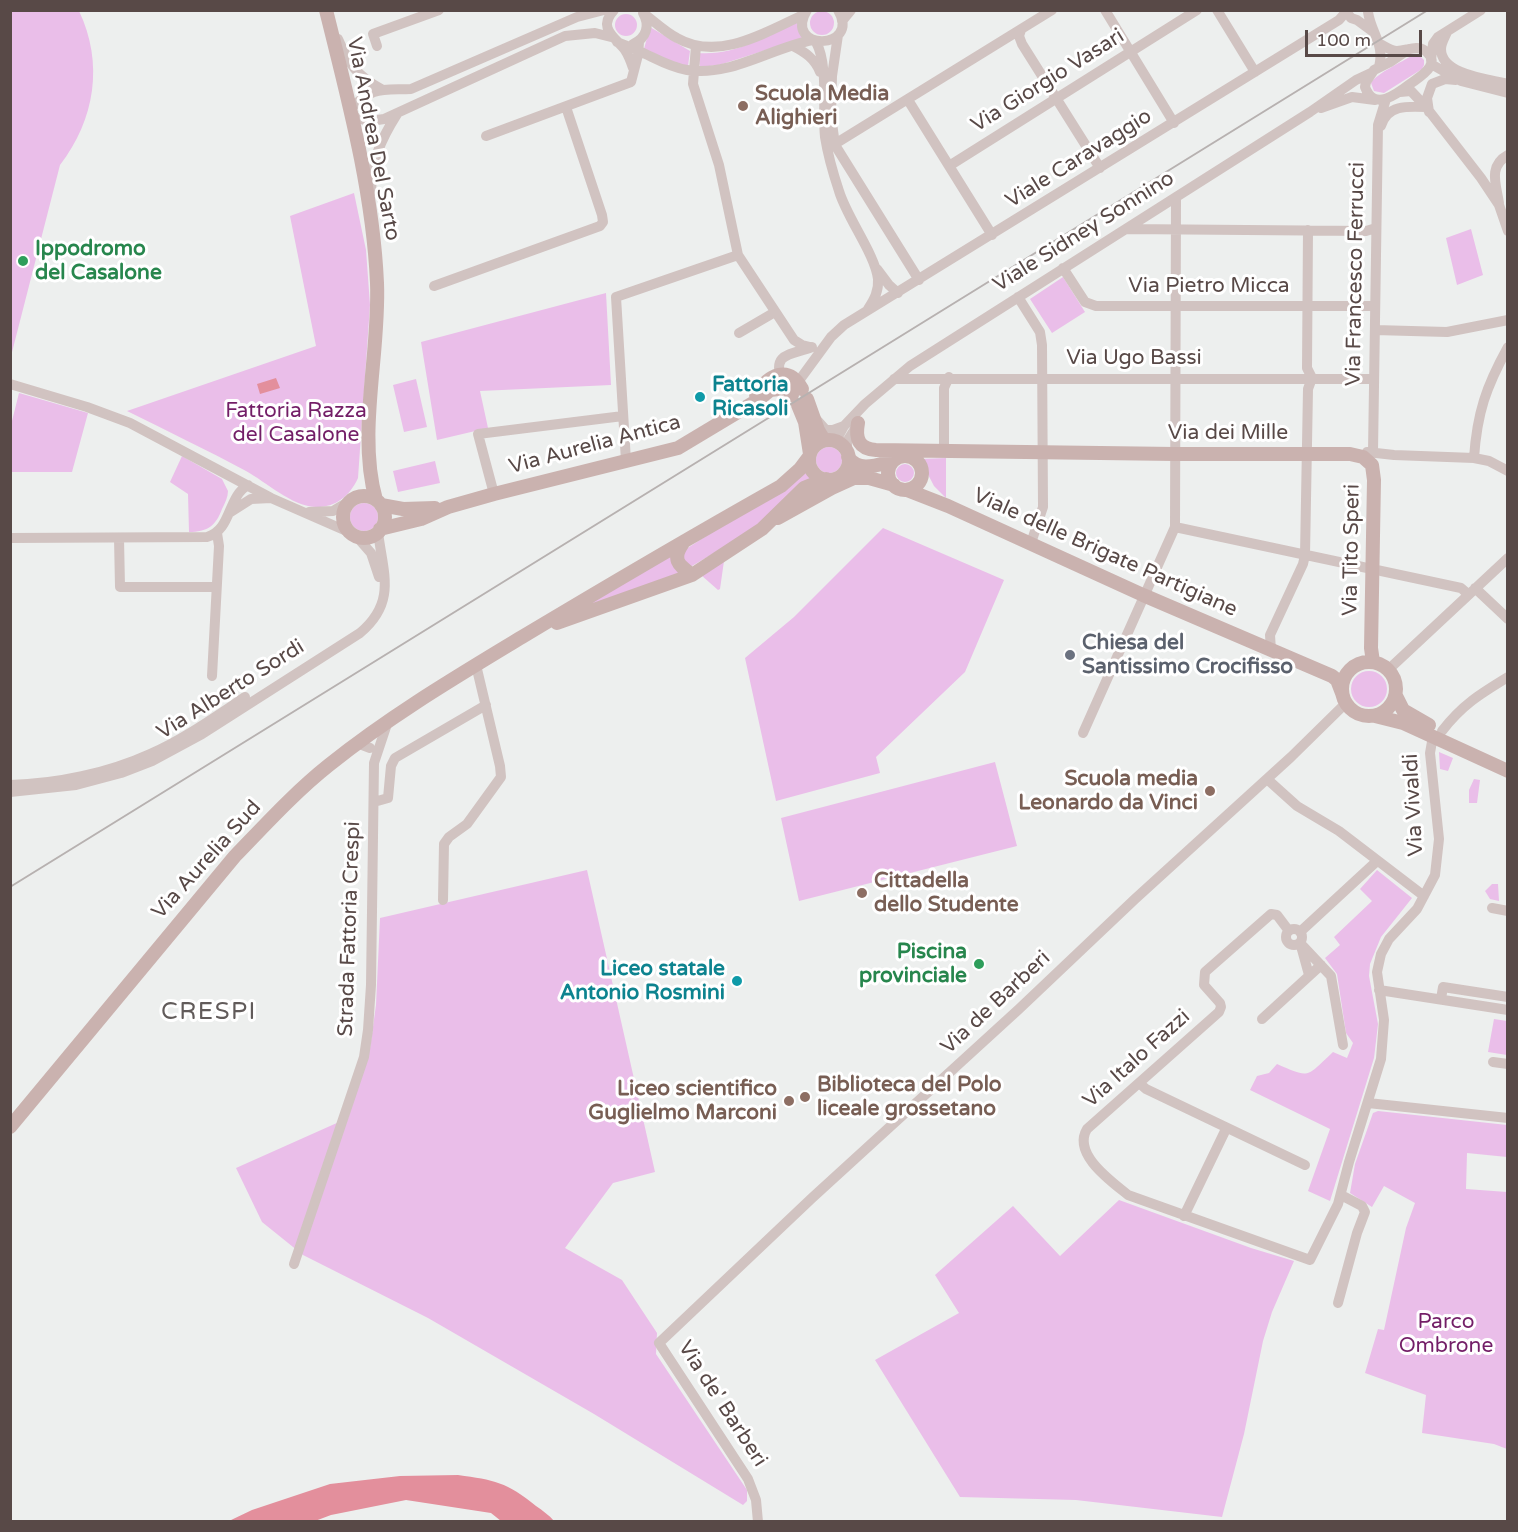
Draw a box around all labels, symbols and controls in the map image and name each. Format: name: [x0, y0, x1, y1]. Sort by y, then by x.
scale bar: [1308, 18, 1425, 56]
street label: Via Giorgio Vasari: [967, 24, 1129, 138]
text: 100 m: [1316, 29, 1371, 51]
street label: Via Andrea Del Sarto: [341, 35, 405, 243]
place label: Scuola Media Alighieri: [755, 81, 889, 131]
marker: Scuola Media Alighieri: [736, 99, 750, 113]
street label: Viale Caravaggio: [1001, 104, 1157, 214]
street label: Via Francesco Ferrucci: [1341, 162, 1371, 386]
street label: Viale Sidney Sonnino: [989, 166, 1179, 298]
place label: Ippodromo del Casalone: [35, 236, 162, 286]
marker: Ippodromo del Casalone: [16, 254, 30, 268]
street label: Via Pietro Micca: [1128, 273, 1290, 299]
street label: Via Ugo Bassi: [1066, 345, 1202, 371]
place label: Fattoria Ricasoli: [712, 372, 788, 422]
marker: Fattoria Ricasoli: [693, 390, 707, 404]
park label: Fattoria Razza del Casalone: [225, 398, 367, 448]
street label: Via Aurelia Antica: [506, 410, 684, 480]
street label: Via dei Mille: [1168, 420, 1288, 446]
street label: Viale delle Brigate Partigiane: [969, 483, 1241, 623]
street label: Via Tito Speri: [1338, 484, 1366, 616]
place label: Chiesa del Santissimo Crocifisso: [1082, 630, 1293, 680]
street label: Via Alberto Sordi: [153, 635, 309, 745]
marker: Chiesa del Santissimo Crocifisso: [1063, 648, 1077, 662]
street label: Via Vivaldi: [1399, 753, 1429, 857]
place label: Scuola media Leonardo da Vinci: [1018, 766, 1198, 816]
marker: Scuola media Leonardo da Vinci: [1203, 784, 1217, 798]
street label: Via Aurelia Sud: [147, 795, 267, 925]
street label: Strada Fattoria Crespi: [334, 821, 366, 1037]
place label: Cittadella dello Studente: [874, 868, 1019, 918]
marker: Cittadella dello Studente: [855, 886, 869, 900]
place label: Piscina provinciale: [859, 939, 967, 989]
street label: Via de Barberi: [936, 946, 1056, 1060]
place label: Liceo statale Antonio Rosmini: [560, 956, 725, 1006]
marker: Piscina provinciale: [972, 957, 986, 971]
marker: Liceo statale Antonio Rosmini: [730, 974, 744, 988]
district label: CRESPI: [161, 999, 257, 1027]
street label: Via Italo Fazzi: [1078, 1004, 1196, 1114]
place label: Biblioteca del Polo liceale grossetano: [817, 1072, 1002, 1122]
place label: Liceo scientifico Guglielmo Marconi: [588, 1076, 777, 1126]
marker: Biblioteca del Polo liceale grossetano: [798, 1090, 812, 1104]
marker: Liceo scientifico Guglielmo Marconi: [782, 1094, 796, 1108]
park label: Parco Ombrone: [1399, 1309, 1493, 1359]
street label: Via de' Barberi: [672, 1336, 772, 1472]

